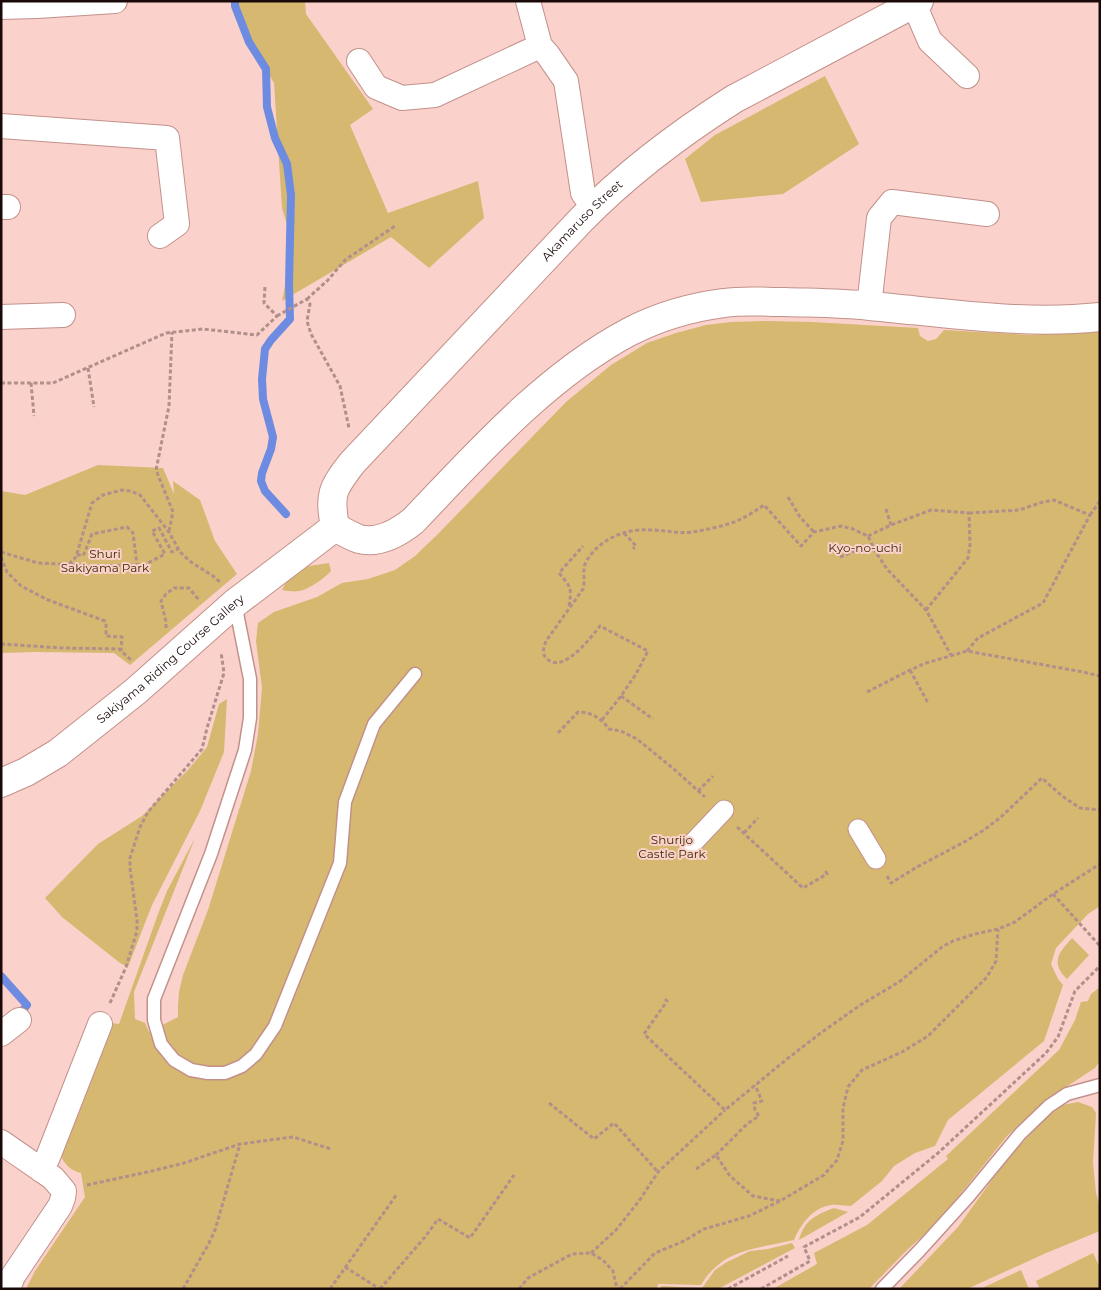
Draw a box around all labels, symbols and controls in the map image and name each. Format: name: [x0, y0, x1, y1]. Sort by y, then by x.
street label: Akamaruso Street: [538, 176, 625, 264]
park label: Kyo-no-uchi: [828, 540, 902, 555]
park label: Shuri Sakiyama Park: [61, 546, 150, 575]
street label: Sakiyama Riding Course Gallery: [93, 591, 247, 727]
park label: Shurijo Castle Park: [638, 832, 706, 861]

